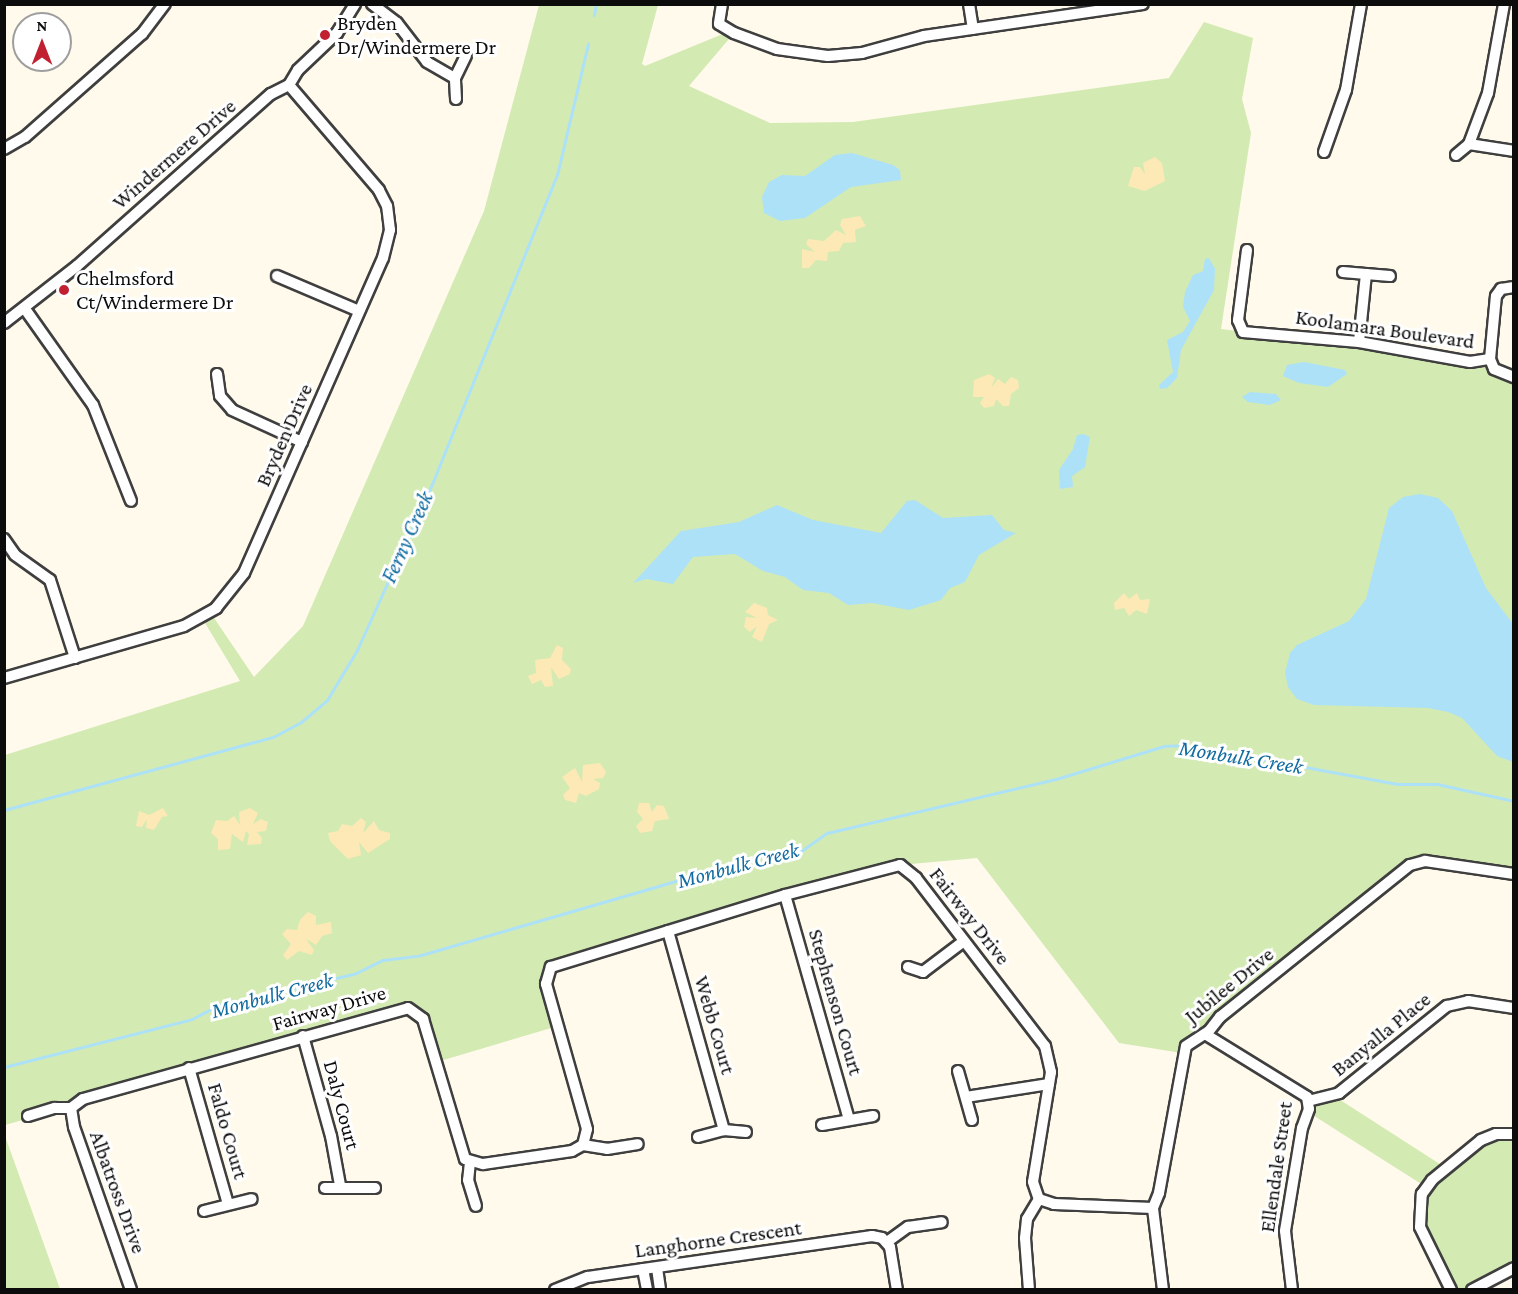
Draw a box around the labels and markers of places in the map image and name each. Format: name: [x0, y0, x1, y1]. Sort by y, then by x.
place label: Bryden Dr/Windermere Dr: [337, 10, 496, 60]
marker: Bryden Dr/Windermere Dr: [318, 28, 332, 42]
place label: Chelmsford Ct/Windermere Dr: [76, 265, 234, 315]
marker: Chelmsford Ct/Windermere Dr: [57, 283, 71, 297]

